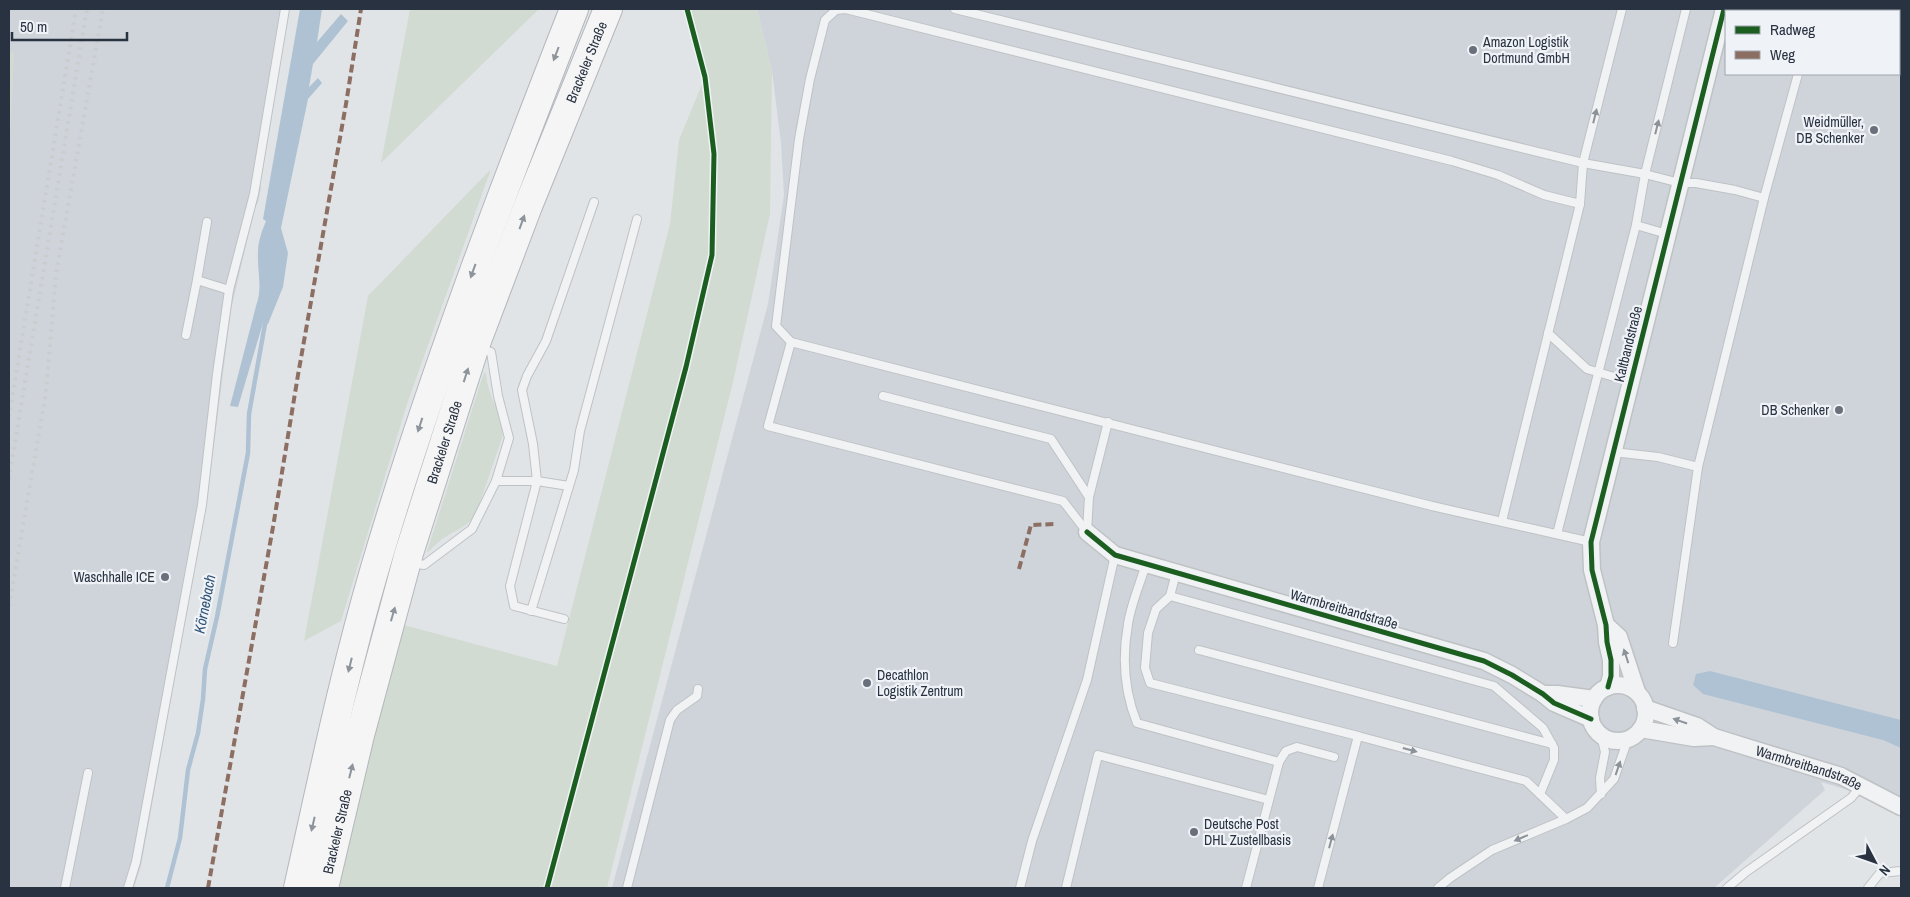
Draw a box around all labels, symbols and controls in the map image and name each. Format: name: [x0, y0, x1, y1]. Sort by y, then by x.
scale bar: [12, 10, 128, 42]
legend: [1725, 10, 1900, 75]
text: 50 m: [20, 16, 47, 37]
street label: Brackeler Straße: [562, 19, 611, 105]
text: Radweg: [1770, 19, 1815, 40]
place label: Amazon Logistik Dortmund GmbH: [1482, 33, 1570, 67]
marker: Amazon Logistik Dortmund GmbH: [1467, 44, 1479, 56]
text: Weg: [1770, 44, 1795, 65]
one-way arrow: [552, 47, 560, 62]
one-way arrow: [1591, 108, 1599, 123]
place label: Weidmüller, DB Schenker: [1796, 113, 1864, 147]
one-way arrow: [1653, 119, 1661, 135]
marker: Weidmüller, DB Schenker: [1868, 124, 1880, 136]
one-way arrow: [518, 214, 526, 229]
one-way arrow: [469, 264, 476, 279]
street label: Kaltbandstraße: [1610, 304, 1646, 384]
one-way arrow: [463, 367, 471, 382]
street label: Brackeler Straße: [423, 398, 466, 486]
place label: DB Schenker: [1761, 401, 1829, 419]
marker: DB Schenker: [1833, 404, 1845, 416]
one-way arrow: [416, 418, 424, 433]
place label: Waschhalle ICE: [74, 568, 155, 586]
marker: Waschhalle ICE: [159, 571, 171, 583]
water label: Körnebach: [189, 573, 221, 635]
street label: Warmbreitbandstraße: [1288, 585, 1400, 633]
one-way arrow: [389, 606, 397, 621]
one-way arrow: [1622, 648, 1630, 663]
one-way arrow: [346, 658, 354, 673]
place label: Decathlon Logistik Zentrum: [877, 666, 963, 700]
marker: Decathlon Logistik Zentrum: [861, 677, 873, 689]
one-way arrow: [1673, 717, 1688, 724]
street label: Warmbreitbandstraße: [1753, 741, 1865, 794]
one-way arrow: [1403, 746, 1418, 754]
one-way arrow: [1614, 761, 1622, 776]
one-way arrow: [347, 763, 355, 778]
street label: Brackeler Straße: [319, 787, 356, 876]
place label: Deutsche Post DHL Zustellbasis: [1204, 815, 1291, 849]
one-way arrow: [309, 816, 317, 831]
marker: Deutsche Post DHL Zustellbasis: [1188, 826, 1200, 838]
one-way arrow: [1327, 834, 1335, 849]
one-way arrow: [1514, 834, 1528, 842]
north arrow: [1850, 837, 1900, 887]
text: N: [1875, 861, 1894, 880]

